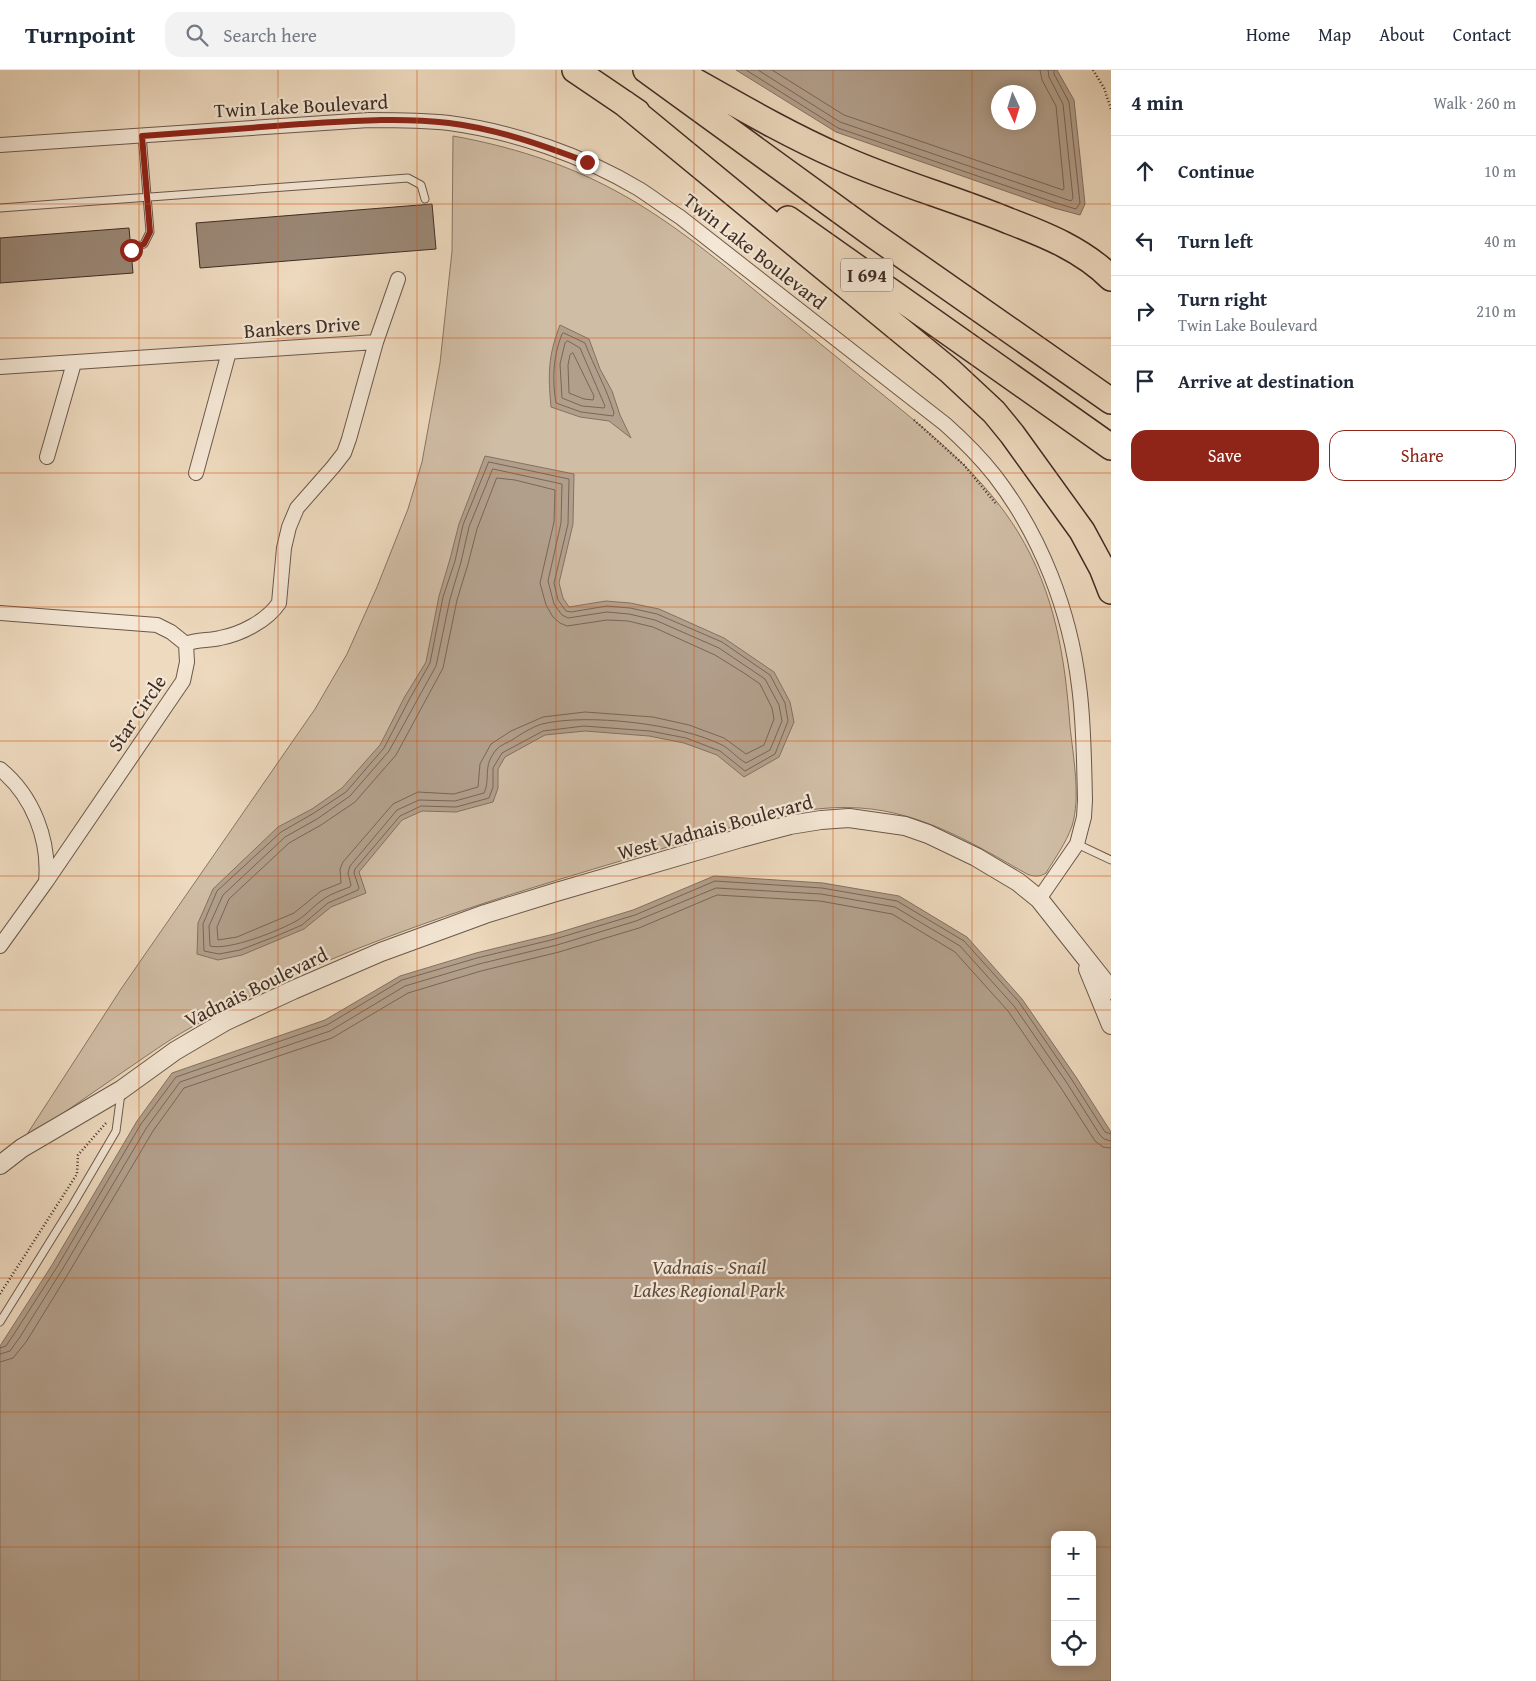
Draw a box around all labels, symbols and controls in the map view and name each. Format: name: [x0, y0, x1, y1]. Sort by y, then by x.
search box: [165, 12, 515, 57]
text: Turnpoint: [25, 17, 135, 52]
icon: search: [183, 21, 211, 49]
text: Search here: [223, 21, 317, 49]
text: Home: [1246, 21, 1290, 48]
text: Map: [1318, 21, 1351, 48]
text: About: [1379, 21, 1425, 48]
text: Contact: [1453, 21, 1511, 48]
north arrow: [991, 85, 1036, 130]
street label: Twin Lake Boulevard: [213, 86, 389, 125]
text: 4 min: [1131, 87, 1183, 118]
text: Walk · 260 m: [1433, 91, 1516, 115]
route end: [576, 151, 599, 174]
icon: ahead: [1131, 157, 1159, 185]
text: Continue: [1178, 157, 1255, 185]
text: 10 m: [1484, 159, 1516, 183]
street label: Twin Lake Boulevard: [678, 185, 833, 316]
icon: left: [1131, 227, 1159, 255]
text: Turn left: [1178, 227, 1253, 255]
text: 40 m: [1484, 229, 1516, 253]
route start: [120, 239, 143, 262]
road number: I 694: [841, 258, 893, 292]
text: Turn right: [1178, 285, 1267, 313]
icon: right: [1131, 297, 1159, 325]
text: 210 m: [1476, 299, 1516, 323]
street label: Bankers Drive: [243, 308, 361, 345]
text: Twin Lake Boulevard: [1178, 313, 1318, 337]
icon: arrive: [1131, 367, 1159, 395]
text: Arrive at destination: [1178, 367, 1354, 395]
button: Save: [1131, 430, 1319, 481]
button: Share: [1329, 430, 1516, 481]
street label: Star Circle: [100, 669, 173, 757]
street label: West Vadnais Boulevard: [614, 786, 816, 867]
street label: Vadnais Boulevard: [179, 939, 332, 1034]
park label: Vadnais - Snail Lakes Regional Park: [632, 1252, 786, 1304]
map controls: [1051, 1531, 1096, 1666]
button: +: [1051, 1531, 1096, 1576]
button: −: [1051, 1576, 1096, 1621]
button: locate: [1051, 1621, 1096, 1666]

